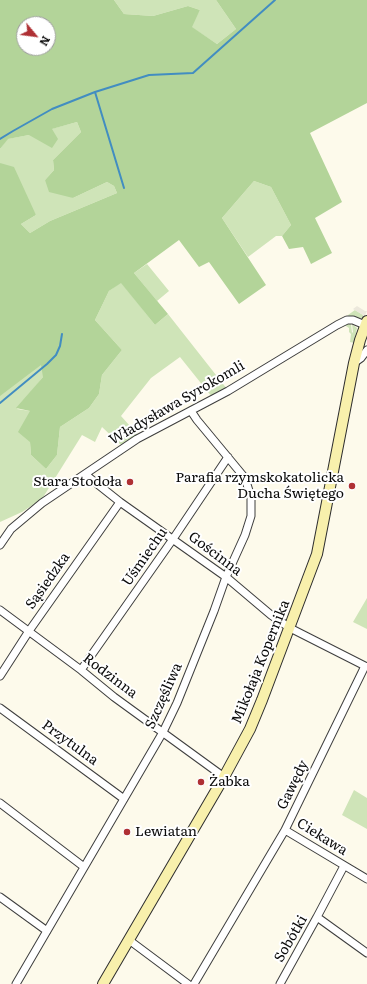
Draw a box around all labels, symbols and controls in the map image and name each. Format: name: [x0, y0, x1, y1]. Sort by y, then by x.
north arrow: [16, 16, 56, 56]
text: N: [36, 33, 55, 49]
street label: Władysława Syrokomli: [106, 357, 248, 449]
place label: Parafia rzymskokatolicka Ducha Świętego: [175, 470, 344, 502]
place label: Stara Stodoła: [33, 474, 122, 490]
marker: Stara Stodoła: [125, 477, 135, 487]
marker: Parafia rzymskokatolicka Ducha Świętego: [347, 481, 357, 491]
street label: Uśmiechu: [119, 525, 171, 589]
street label: Gościnna: [185, 529, 245, 579]
street label: Sąsiedzka: [22, 549, 74, 613]
street label: Mikołaja Kopernika: [228, 598, 294, 726]
street label: Rodzinna: [79, 650, 141, 702]
street label: Szczęśliwa: [142, 660, 186, 732]
street label: Przytulna: [38, 717, 102, 769]
street label: Gawędy: [274, 758, 312, 812]
place label: Żabka: [209, 774, 250, 790]
marker: Żabka: [196, 777, 206, 787]
street label: Ciekawa: [294, 815, 350, 859]
place label: Lewiatan: [135, 824, 197, 840]
marker: Lewiatan: [122, 827, 132, 837]
street label: Sobótki: [271, 913, 311, 965]

